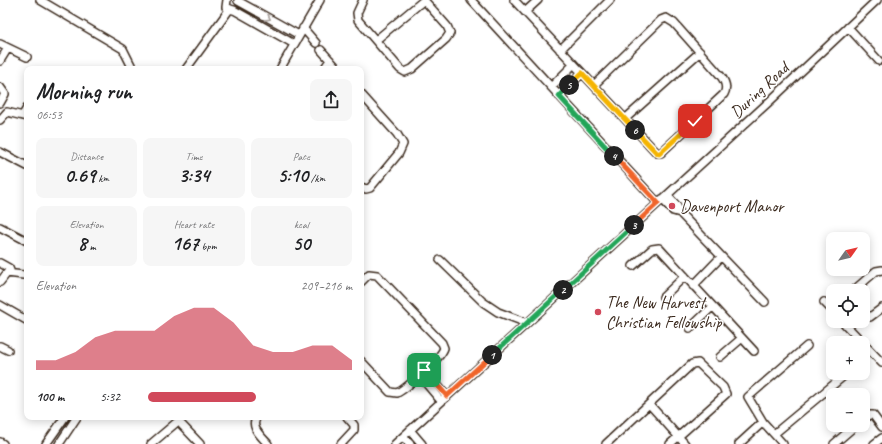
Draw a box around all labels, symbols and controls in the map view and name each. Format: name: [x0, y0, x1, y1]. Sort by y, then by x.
one-way arrow: [264, 14, 271, 21]
street label: During Road: [726, 56, 795, 123]
pin: 5: [559, 75, 579, 95]
text: Morning run: [36, 78, 132, 106]
text: 5: [567, 78, 571, 92]
button: share: [310, 79, 352, 121]
pin: [678, 104, 712, 138]
text: 06:53: [36, 107, 62, 123]
icon: check: [684, 110, 706, 132]
pin: 6: [625, 120, 645, 140]
text: 6: [632, 123, 638, 137]
pin: 4: [604, 146, 624, 166]
text: Distance: [70, 149, 103, 163]
text: Time: [186, 149, 202, 163]
text: Pace: [293, 149, 310, 163]
text: 4: [612, 149, 616, 163]
text: 0.69: [64, 163, 96, 188]
text: 3:34: [179, 163, 209, 188]
text: 5:10: [277, 163, 308, 188]
text: km: [96, 171, 109, 185]
text: /km: [308, 171, 325, 185]
place label: Davenport Manor: [680, 196, 785, 217]
marker: Davenport Manor: [667, 201, 677, 211]
pin: 3: [624, 215, 644, 235]
text: Elevation: [70, 217, 104, 231]
text: Heart rate: [174, 217, 214, 231]
text: kcal: [294, 217, 309, 231]
text: 3: [632, 218, 636, 232]
text: 8: [78, 231, 87, 256]
text: 167: [171, 231, 199, 256]
text: 50: [292, 231, 310, 256]
north arrow: [826, 232, 870, 276]
map controls: [826, 232, 870, 432]
text: m: [87, 239, 96, 253]
text: bpm: [199, 239, 217, 253]
text: Elevation: [36, 278, 76, 294]
text: 209–216 m: [301, 278, 352, 294]
pin: 2: [553, 280, 573, 300]
text: 2: [561, 283, 565, 297]
button: locate: [826, 284, 870, 328]
place label: The New Harvest Christian Fellowship: [606, 292, 723, 333]
marker: The New Harvest Christian Fellowship: [593, 307, 603, 317]
button: +: [826, 336, 870, 380]
pin: 1: [482, 345, 502, 365]
text: 1: [490, 348, 494, 362]
pin: [407, 353, 441, 387]
icon: arrive: [413, 359, 435, 381]
button: −: [826, 388, 870, 432]
text: 100 m: [36, 389, 64, 405]
text: 5:32: [100, 389, 120, 405]

